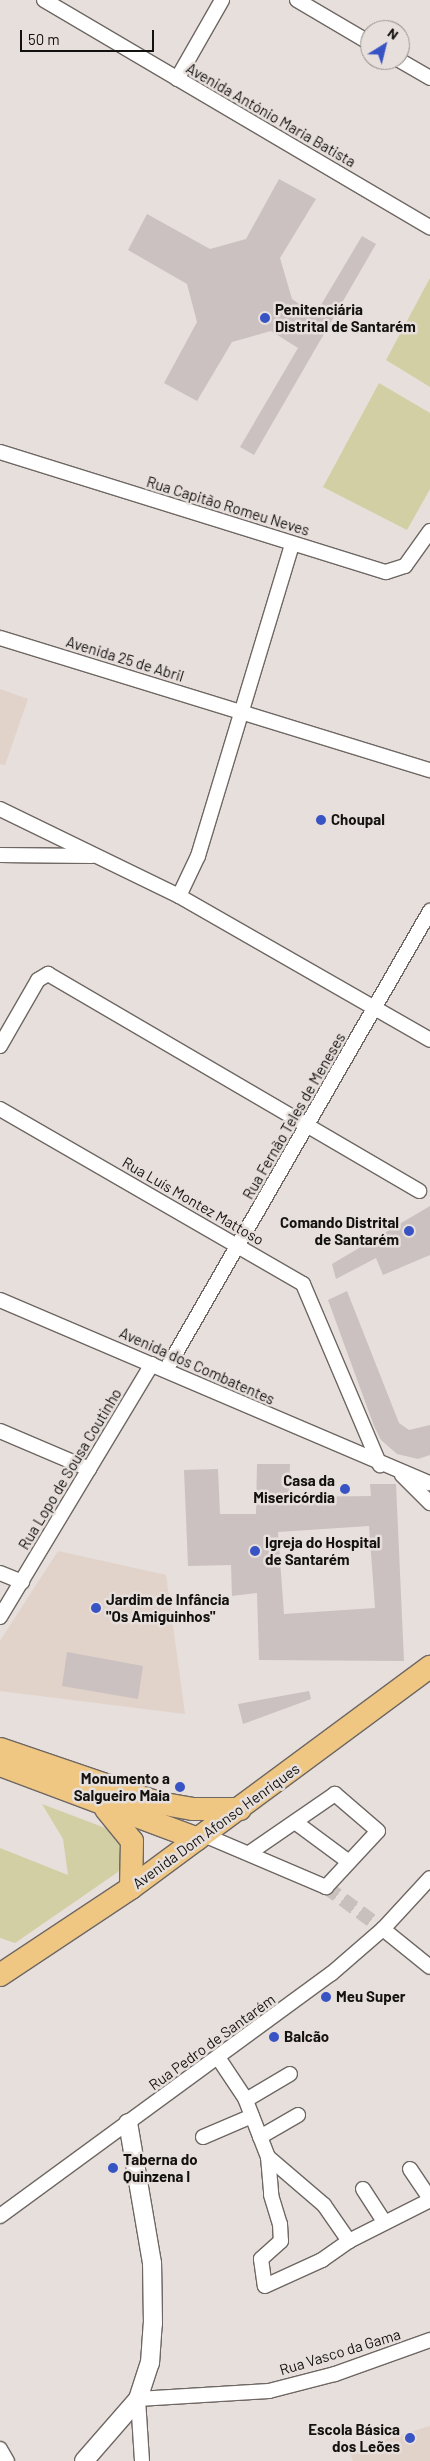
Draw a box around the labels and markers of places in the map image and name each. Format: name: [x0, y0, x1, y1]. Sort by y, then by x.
place label: Penitenciária Distrital de Santarém: [275, 300, 416, 335]
marker: Penitenciária Distrital de Santarém: [259, 312, 271, 324]
place label: Choupal: [331, 811, 385, 829]
marker: Choupal: [315, 814, 327, 826]
place label: Comando Distrital de Santarém: [280, 1213, 399, 1248]
marker: Comando Distrital de Santarém: [403, 1225, 415, 1237]
place label: Casa da Misericórdia: [253, 1471, 335, 1506]
marker: Casa da Misericórdia: [339, 1483, 351, 1495]
place label: Igreja do Hospital de Santarém: [265, 1533, 381, 1568]
marker: Igreja do Hospital de Santarém: [249, 1545, 261, 1557]
place label: Jardim de Infância "Os Amiguinhos": [106, 1590, 229, 1625]
marker: Jardim de Infância "Os Amiguinhos": [90, 1602, 102, 1614]
place label: Monumento a Salgueiro Maia: [74, 1769, 170, 1804]
marker: Monumento a Salgueiro Maia: [174, 1781, 186, 1793]
place label: Meu Super: [336, 1988, 406, 2006]
marker: Meu Super: [320, 1991, 332, 2003]
place label: Balcão: [284, 2028, 329, 2046]
marker: Balcão: [268, 2031, 280, 2043]
place label: Taberna do Quinzena I: [123, 2150, 198, 2185]
marker: Taberna do Quinzena I: [107, 2162, 119, 2174]
place label: Escola Básica dos Leões: [308, 2420, 400, 2455]
marker: Escola Básica dos Leões: [404, 2432, 416, 2444]

